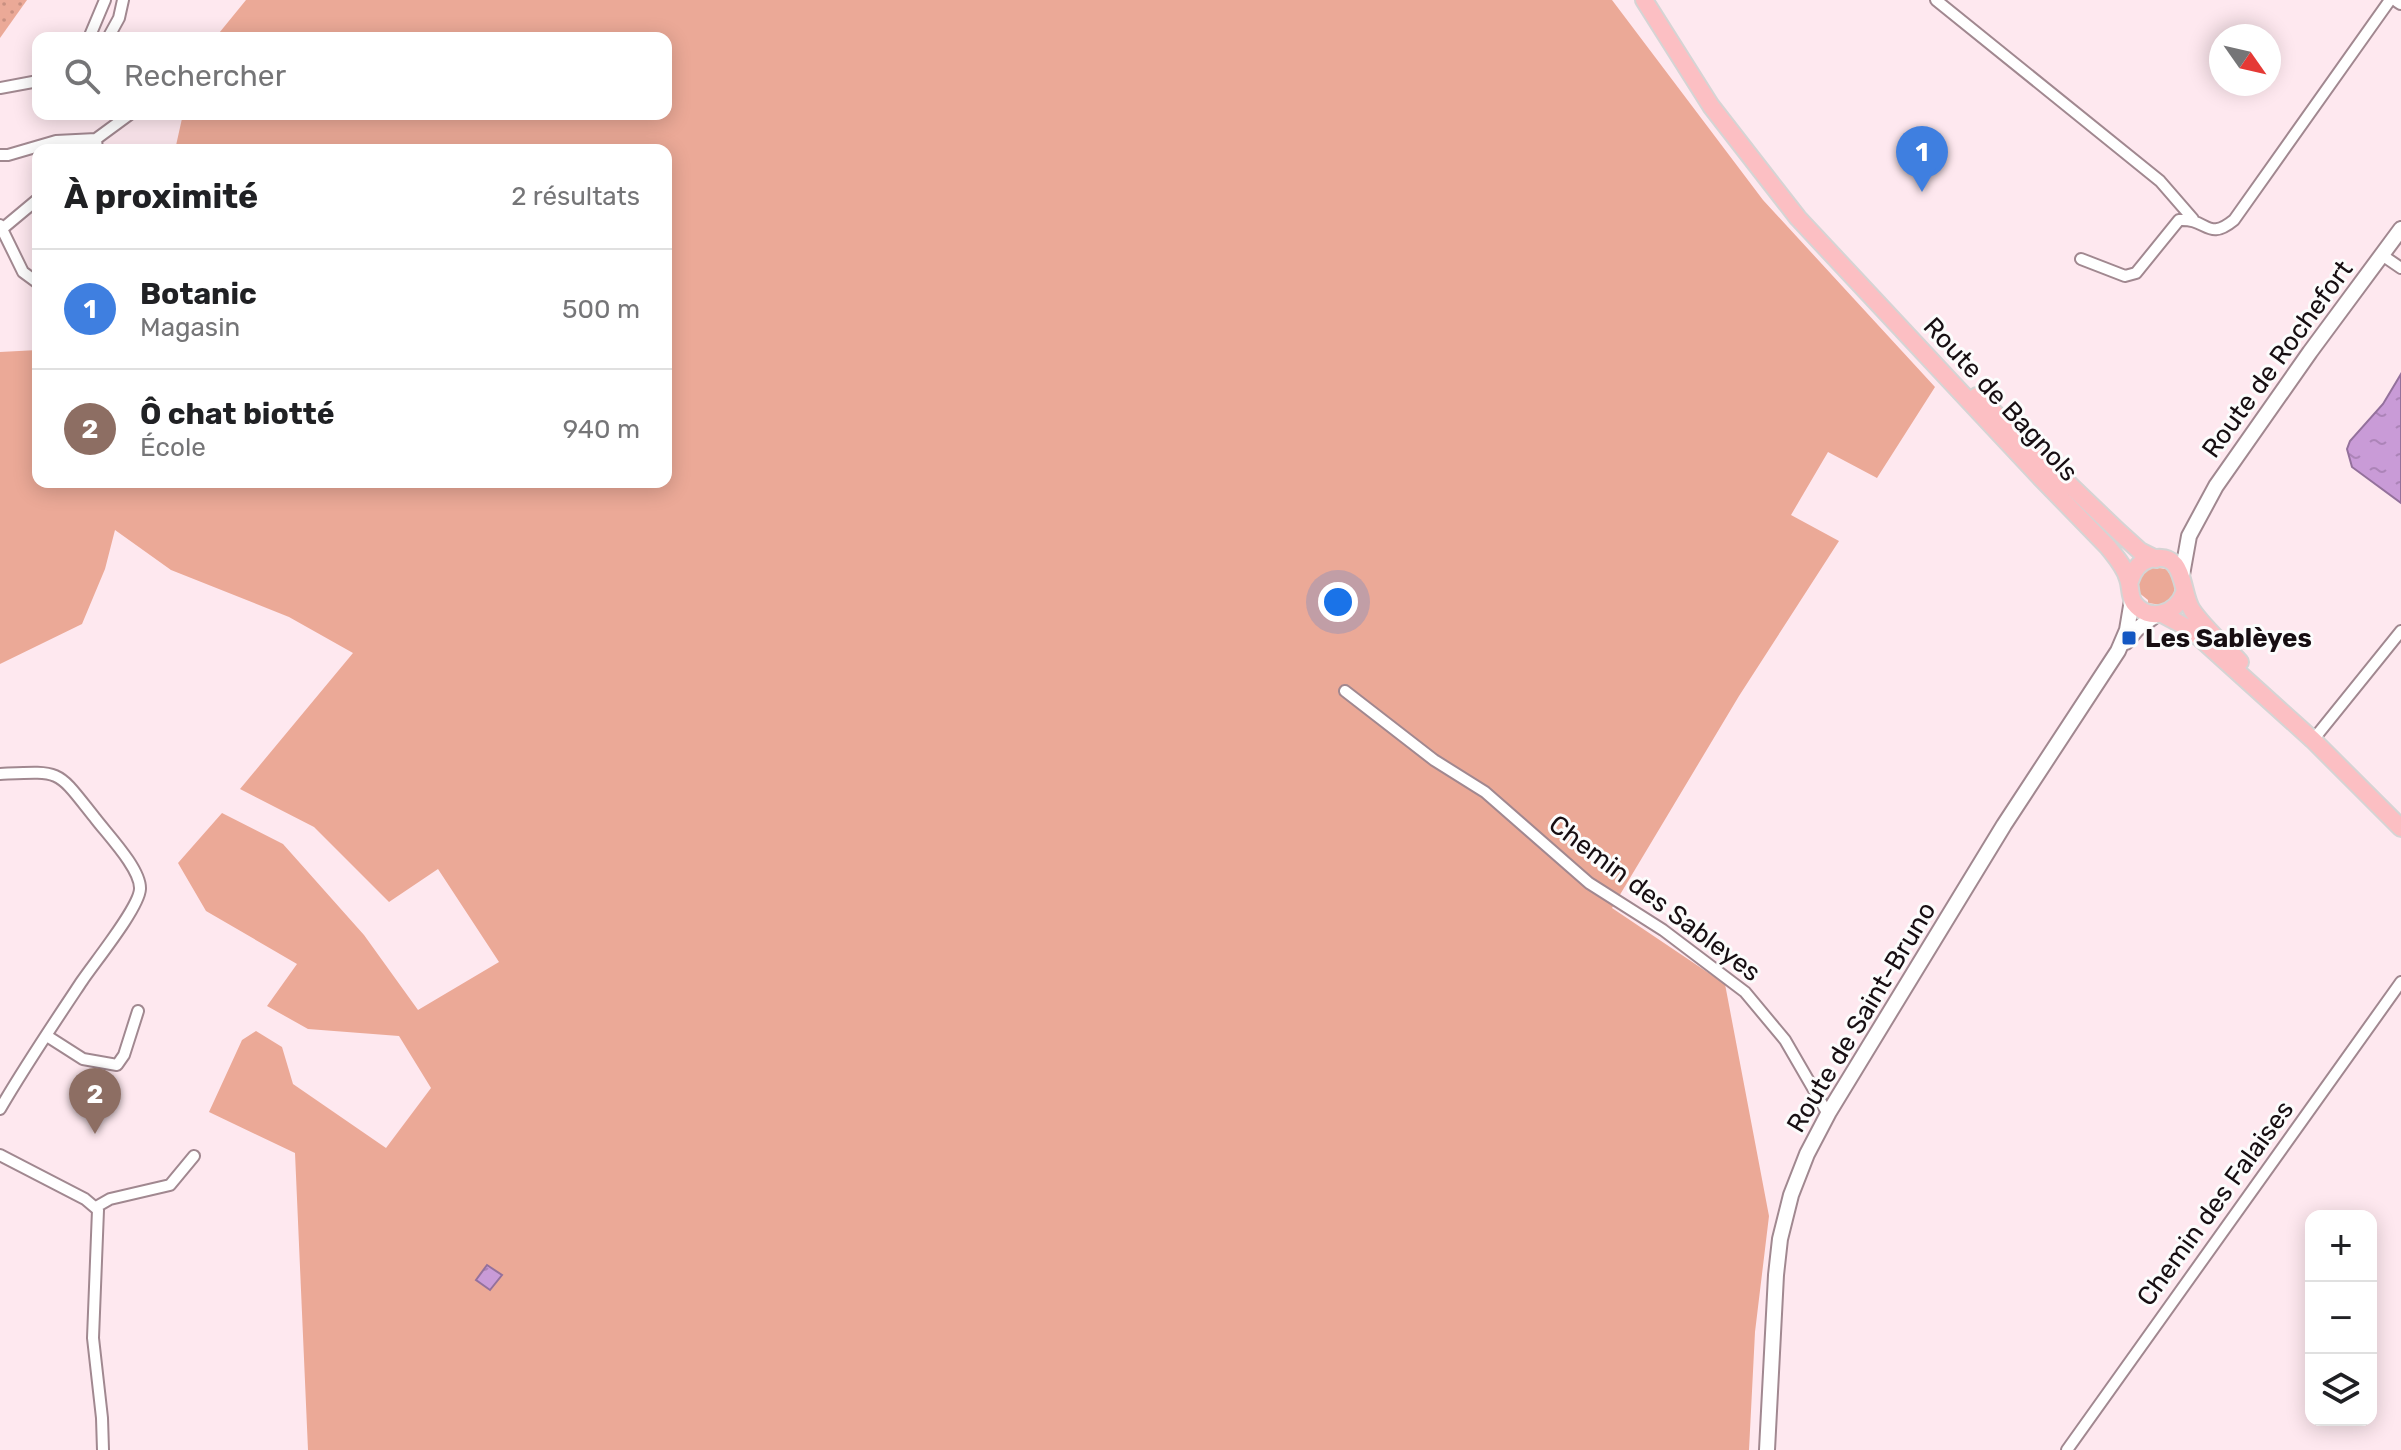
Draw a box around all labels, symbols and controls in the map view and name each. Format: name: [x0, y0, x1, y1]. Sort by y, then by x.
north arrow: [2209, 24, 2281, 96]
search box: [32, 32, 672, 120]
icon: search: [60, 54, 104, 98]
text: Rechercher: [124, 58, 286, 94]
pin: 1: [1896, 126, 1948, 192]
text: À proximité: [64, 176, 258, 217]
text: 2 résultats: [511, 181, 640, 212]
street label: Route de Rochefort: [2195, 255, 2359, 464]
text: Botanic: [140, 276, 257, 312]
text: 1: [84, 294, 96, 325]
text: 500 m: [562, 294, 640, 325]
street label: Route de Bagnols: [1917, 311, 2084, 488]
text: Magasin: [140, 312, 240, 343]
text: Ô chat biotté: [140, 396, 335, 432]
text: 2: [82, 414, 98, 445]
text: 940 m: [563, 414, 640, 445]
text: École: [140, 432, 206, 463]
your location: [1318, 582, 1358, 622]
place label: Les Sablèyes: [2145, 623, 2312, 654]
marker: Les Sablèyes: [2120, 629, 2138, 647]
street label: Chemin des Sableyes: [1543, 809, 1767, 988]
street label: Route de Saint-Bruno: [1780, 896, 1942, 1138]
pin: 2: [69, 1068, 121, 1134]
street label: Chemin des Falaises: [2131, 1095, 2300, 1312]
map controls: [2305, 1210, 2377, 1426]
button: +: [2305, 1210, 2377, 1282]
button: −: [2305, 1282, 2377, 1354]
button: layers: [2305, 1354, 2377, 1426]

